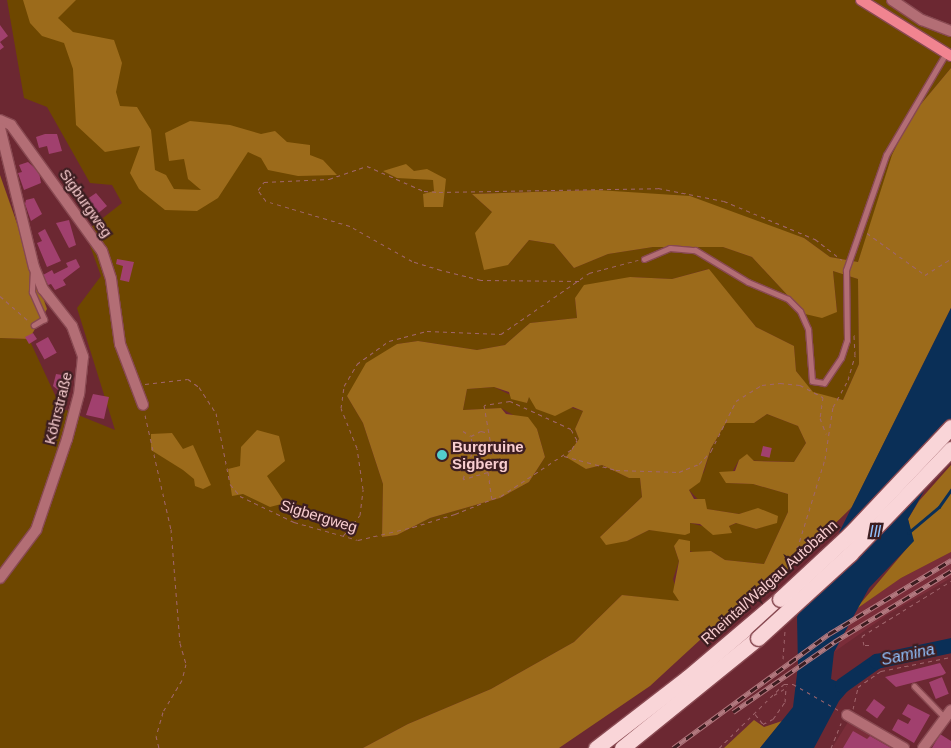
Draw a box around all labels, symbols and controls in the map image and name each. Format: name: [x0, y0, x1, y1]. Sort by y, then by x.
street label: Sigburgweg: [56, 165, 116, 241]
street label: Köhrstraße: [40, 370, 76, 446]
place label: Burgruine Sigberg: [452, 437, 524, 472]
marker: Burgruine Sigberg: [436, 449, 448, 461]
street label: Sigbergweg: [278, 496, 360, 536]
street label: Rheintal/Walgau Autobahn: [697, 516, 841, 648]
water label: Ill: [869, 522, 881, 542]
water label: Samina: [879, 640, 937, 670]

